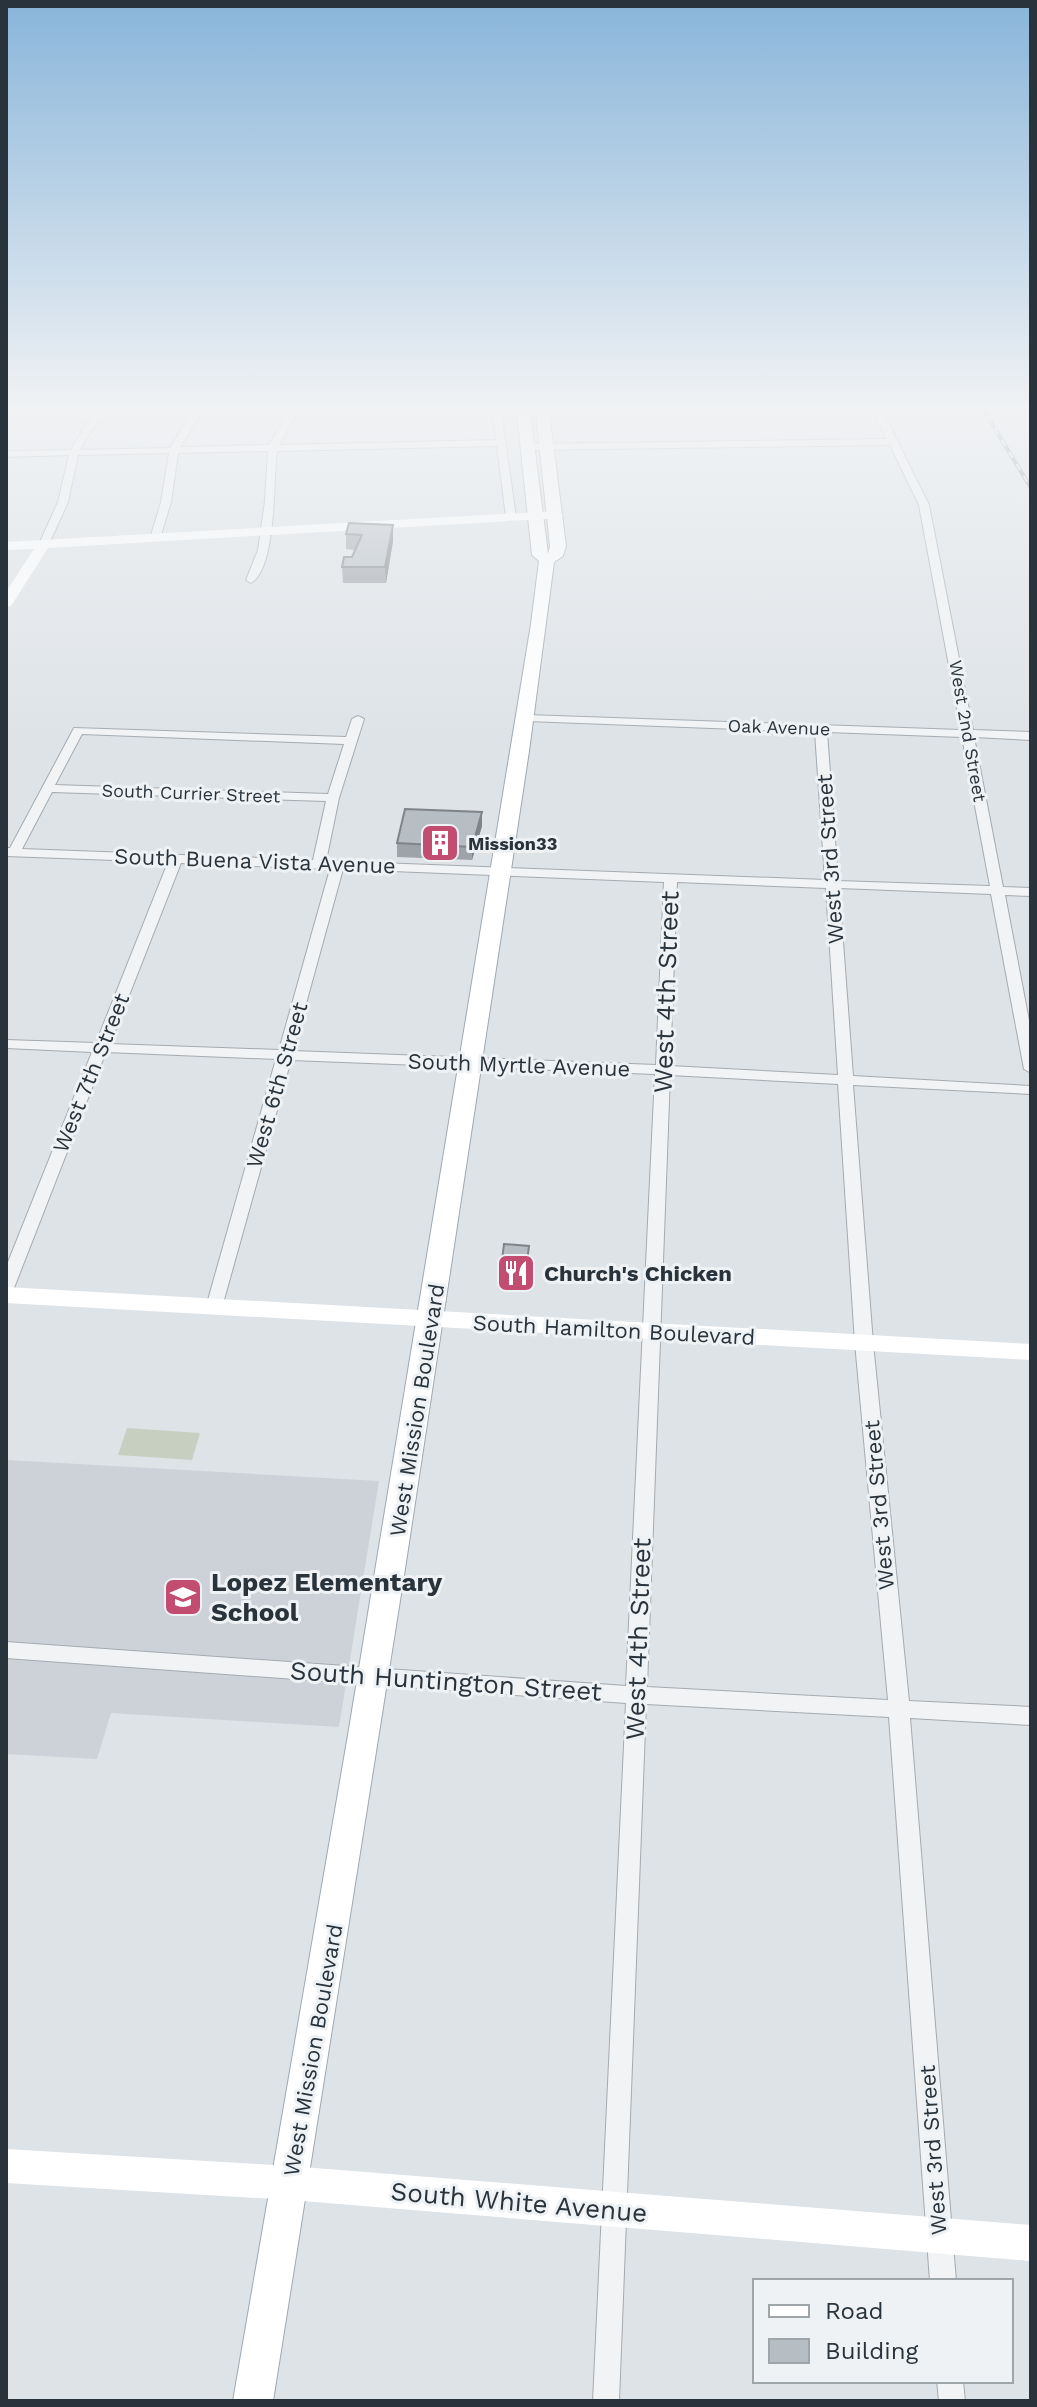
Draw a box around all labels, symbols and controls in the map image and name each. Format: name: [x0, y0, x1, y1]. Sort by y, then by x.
street label: West 2nd Street: [945, 659, 991, 804]
street label: Oak Avenue: [727, 715, 831, 739]
street label: West 3rd Street: [812, 773, 848, 945]
street label: South Currier Street: [101, 779, 281, 807]
building icon: Mission33: [419, 822, 461, 864]
place label: Mission33: [468, 833, 557, 854]
street label: South Buena Vista Avenue: [114, 844, 396, 878]
street label: West 4th Street: [647, 890, 685, 1094]
street label: West 7th Street: [48, 990, 134, 1156]
street label: West 6th Street: [241, 999, 313, 1171]
street label: South Myrtle Avenue: [407, 1049, 631, 1081]
restaurant icon: Church's Chicken: [495, 1252, 537, 1294]
place label: Church's Chicken: [544, 1261, 732, 1286]
street label: West Mission Boulevard: [385, 1282, 449, 1538]
street label: South Hamilton Boulevard: [472, 1310, 756, 1350]
street label: West 3rd Street: [859, 1419, 899, 1591]
street label: West 4th Street: [619, 1537, 657, 1741]
place label: Lopez Elementary School: [211, 1567, 443, 1627]
school or university icon: Lopez Elementary School: [162, 1576, 204, 1618]
street label: South Huntington Street: [289, 1655, 603, 1707]
street label: West Mission Boulevard: [278, 1922, 348, 2178]
street label: West 3rd Street: [915, 2064, 951, 2236]
street label: South White Avenue: [390, 2176, 648, 2228]
legend: [753, 2279, 1013, 2383]
text: Road: [825, 2297, 884, 2325]
text: Building: [825, 2337, 918, 2365]

